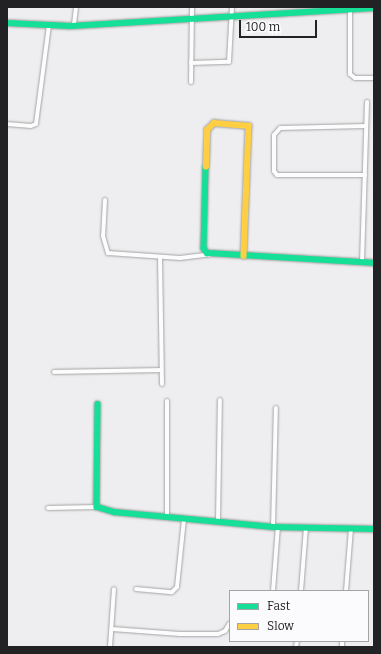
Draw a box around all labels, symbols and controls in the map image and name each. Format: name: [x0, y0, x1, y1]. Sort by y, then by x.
scale bar: [241, 12, 319, 38]
text: 100 m: [246, 20, 280, 34]
legend: [229, 590, 369, 642]
text: Fast: [267, 599, 290, 613]
text: Slow: [267, 619, 294, 633]

